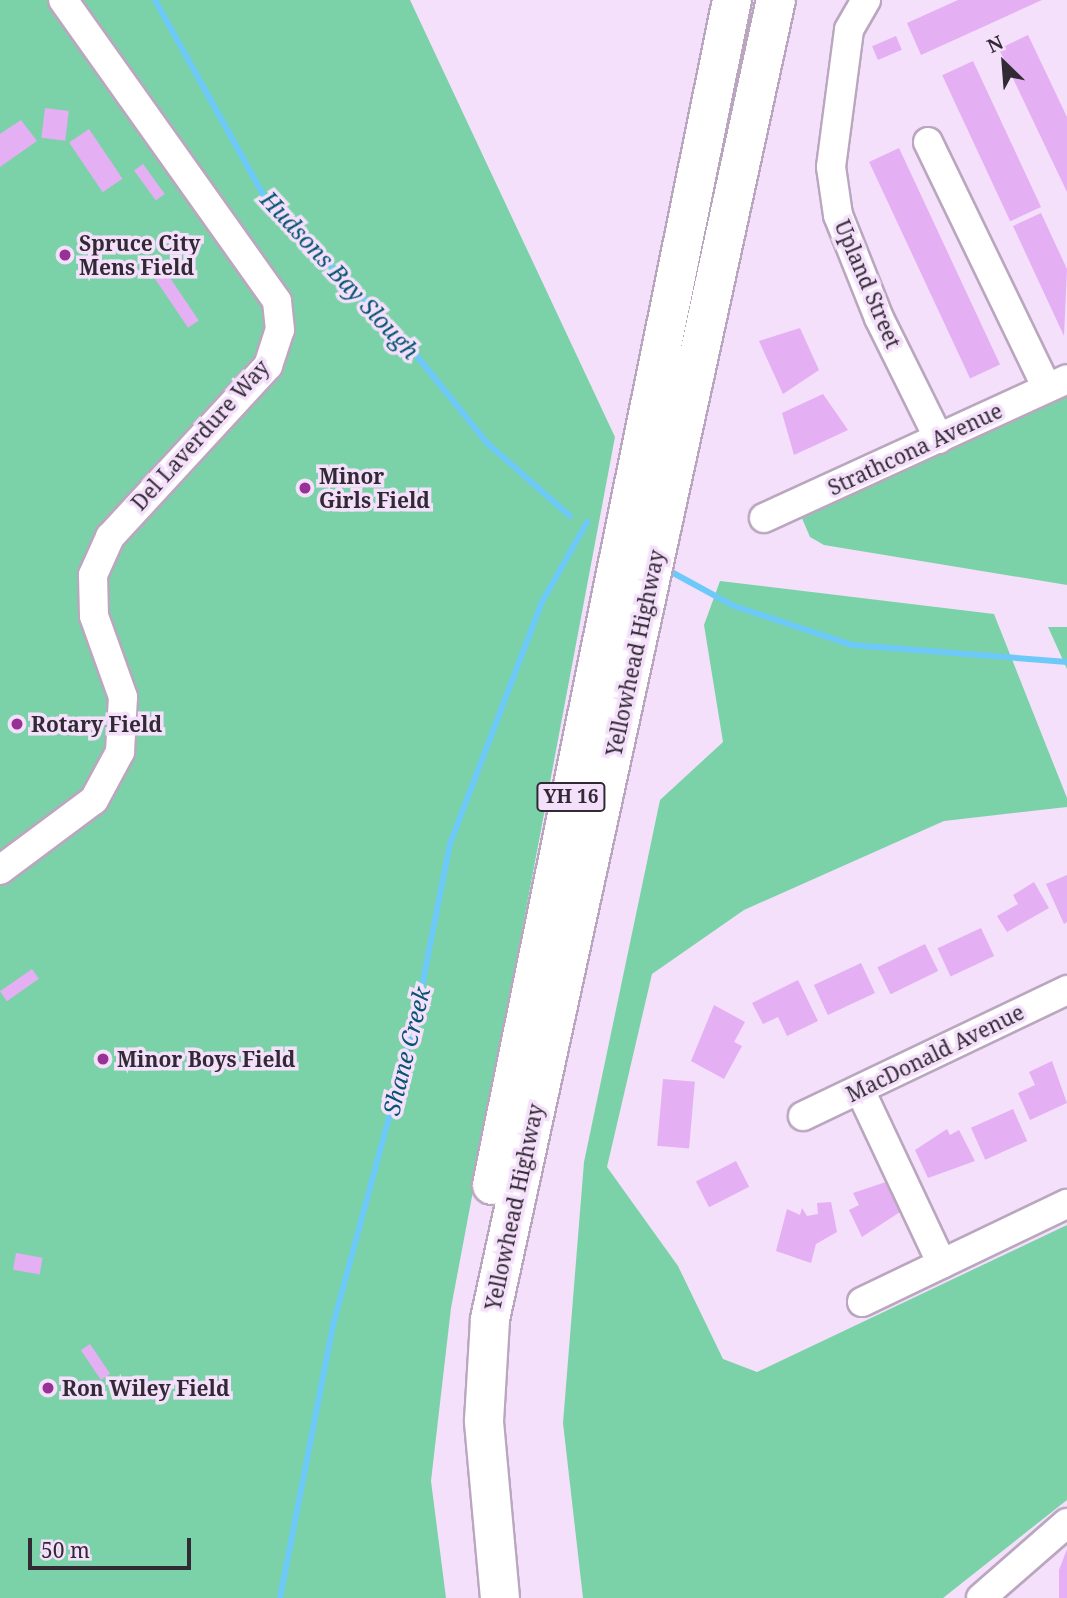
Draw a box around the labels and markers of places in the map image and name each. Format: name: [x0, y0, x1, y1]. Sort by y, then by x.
place label: Spruce City Mens Field: [79, 230, 200, 280]
marker: Spruce City Mens Field: [57, 247, 73, 263]
place label: Minor Girls Field: [319, 463, 430, 513]
marker: Minor Girls Field: [297, 480, 313, 496]
place label: Rotary Field: [31, 711, 162, 737]
marker: Rotary Field: [9, 716, 25, 732]
place label: Minor Boys Field: [117, 1046, 295, 1072]
marker: Minor Boys Field: [95, 1051, 111, 1067]
place label: Ron Wiley Field: [62, 1375, 230, 1401]
marker: Ron Wiley Field: [40, 1380, 56, 1396]

